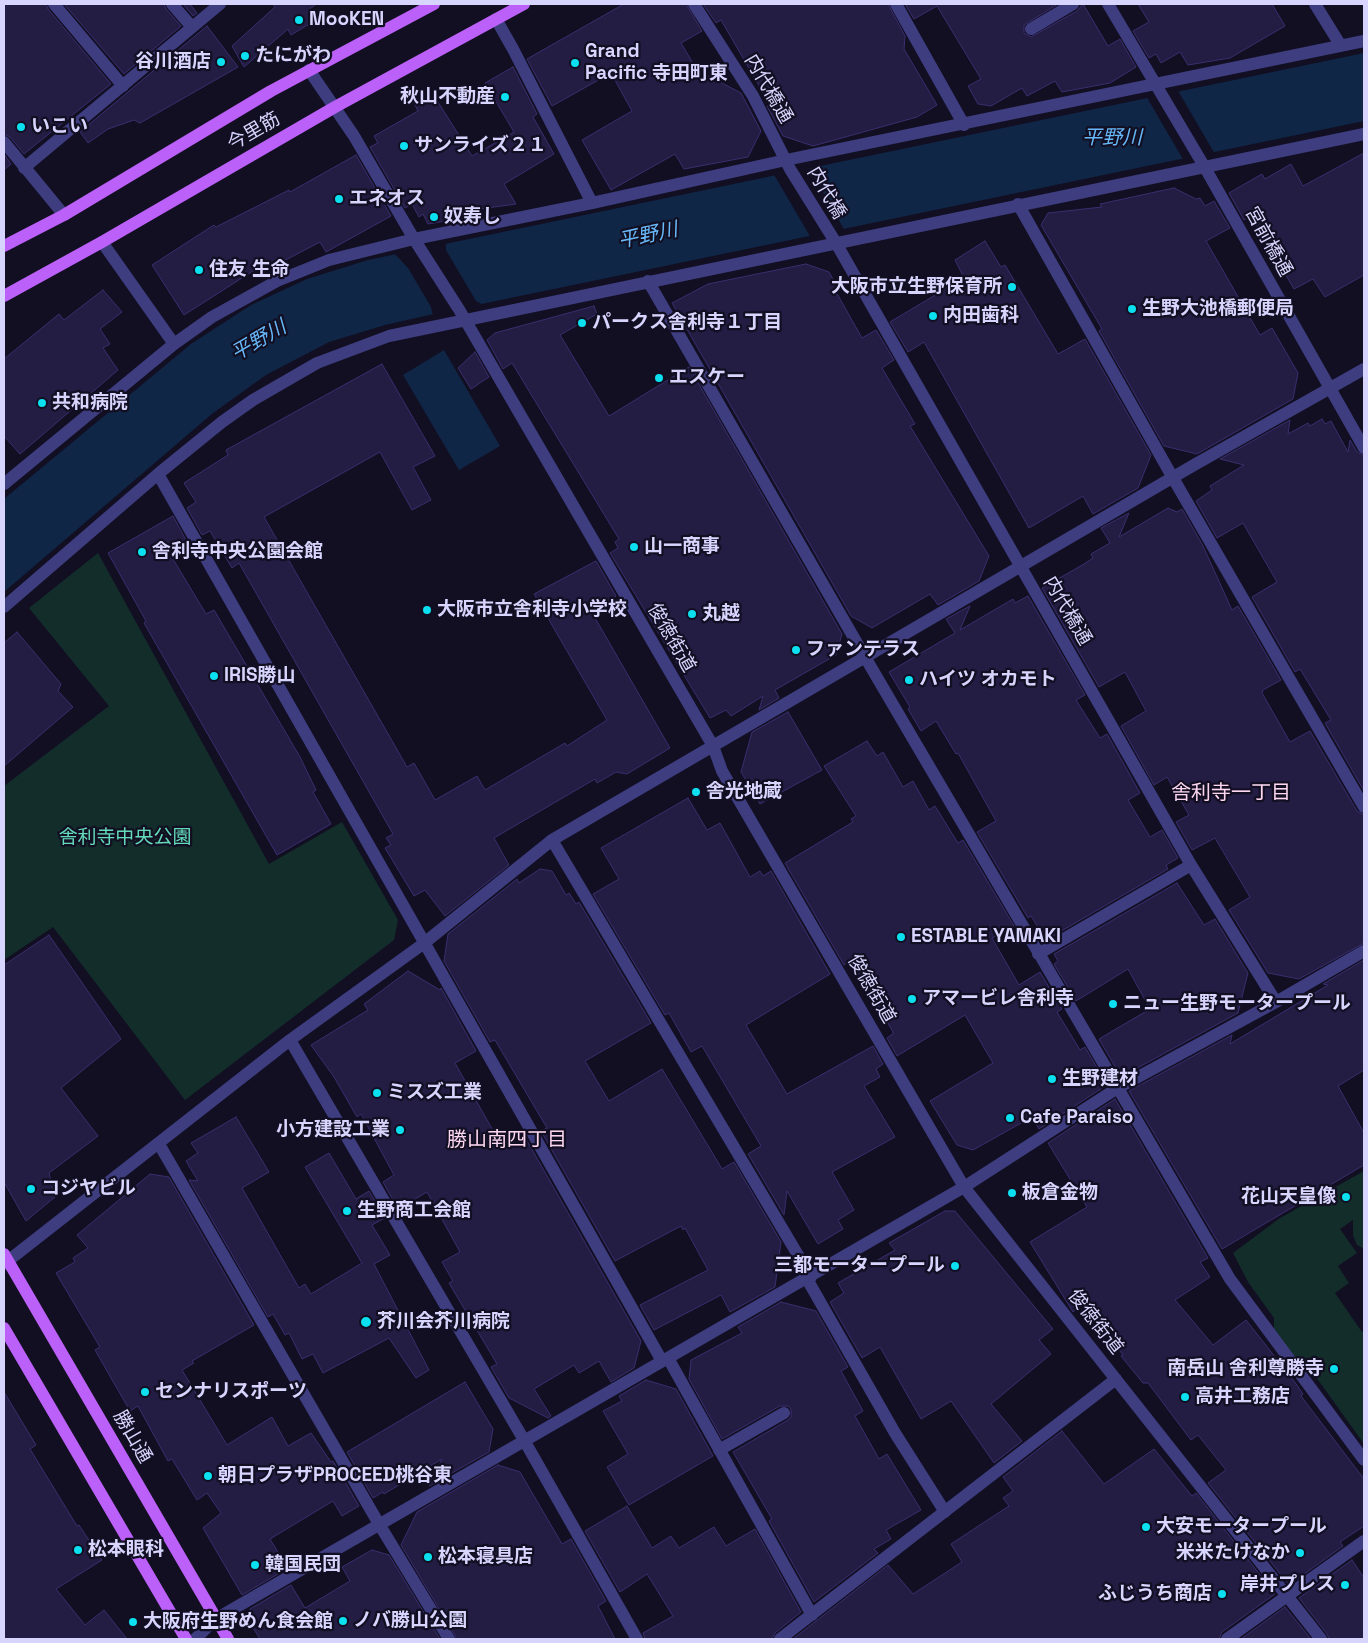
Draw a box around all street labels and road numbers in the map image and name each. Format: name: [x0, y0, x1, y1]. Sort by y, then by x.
street label: 内代橋通: [739, 50, 797, 128]
street label: 今里筋: [224, 108, 284, 156]
street label: 内代橋: [802, 163, 850, 223]
street label: 宮前橋通: [1240, 203, 1296, 281]
street label: 内代橋通: [1038, 572, 1096, 650]
street label: 俊徳街道: [642, 599, 700, 677]
street label: 俊徳街道: [842, 950, 900, 1028]
street label: 俊徳街道: [1063, 1285, 1127, 1359]
street label: 勝山通: [108, 1407, 156, 1467]

